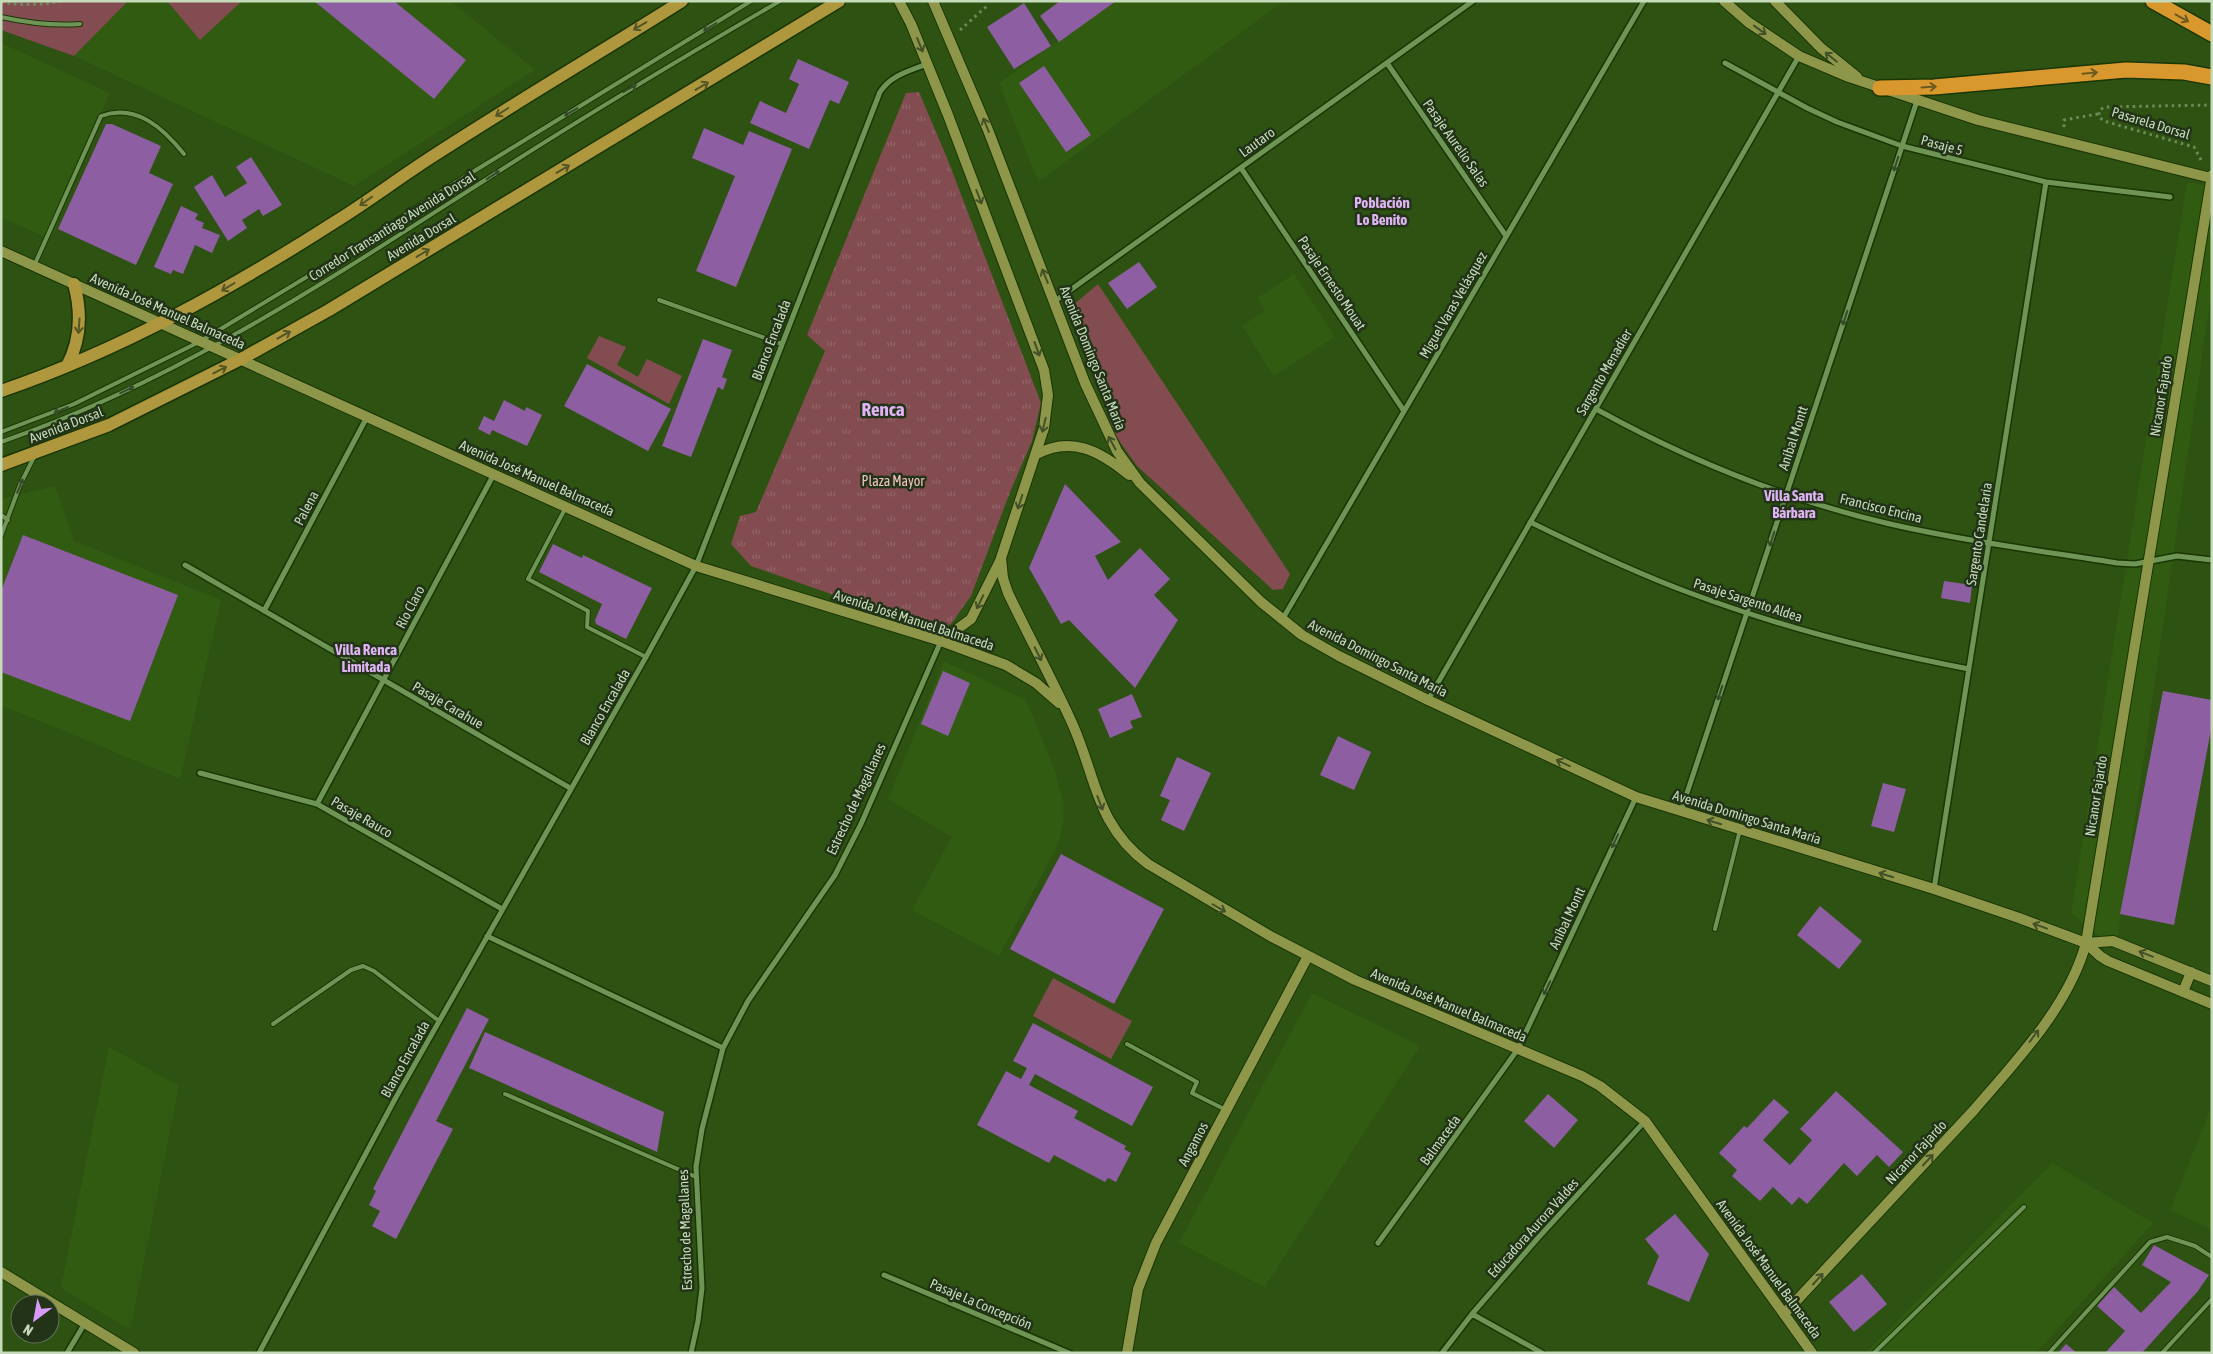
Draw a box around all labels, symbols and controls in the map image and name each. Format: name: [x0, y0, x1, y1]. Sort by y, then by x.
one-way arrow: [2175, 13, 2189, 23]
one-way arrow: [634, 22, 648, 32]
one-way arrow: [704, 23, 718, 33]
one-way arrow: [1753, 25, 1767, 35]
one-way arrow: [916, 38, 925, 53]
one-way arrow: [1825, 51, 1838, 62]
one-way arrow: [2082, 68, 2098, 78]
one-way arrow: [695, 80, 709, 90]
one-way arrow: [623, 83, 637, 93]
one-way arrow: [1920, 83, 1936, 92]
street label: Pasaje Aurelio Salas: [1420, 96, 1492, 190]
street label: Pasarela Dorsal: [2110, 104, 2192, 143]
one-way arrow: [495, 107, 509, 117]
one-way arrow: [565, 107, 579, 117]
one-way arrow: [981, 117, 990, 133]
street label: Lautaro: [1236, 124, 1278, 160]
street label: Pasaje 5: [1919, 132, 1965, 158]
one-way arrow: [1891, 155, 1900, 171]
one-way arrow: [555, 164, 570, 174]
street label: Corredor Transantiago Avenida Dorsal: [306, 168, 478, 284]
one-way arrow: [486, 170, 500, 180]
one-way arrow: [975, 189, 984, 204]
district label: Población Lo Benito: [1354, 194, 1410, 228]
one-way arrow: [359, 196, 373, 206]
street label: Avenida Dorsal: [383, 210, 459, 264]
street label: Pasaje Ernesto Mouat: [1295, 233, 1369, 333]
one-way arrow: [416, 247, 430, 257]
street label: Miguel Varas Velásquez: [1416, 249, 1490, 361]
one-way arrow: [1040, 269, 1050, 284]
street label: Avenida José Manuel Balmaceda: [88, 270, 248, 352]
one-way arrow: [222, 282, 236, 292]
street label: Avenida Domingo Santa María: [1057, 284, 1129, 432]
street label: Blanco Encalada: [748, 297, 794, 383]
one-way arrow: [1840, 310, 1849, 325]
one-way arrow: [74, 318, 83, 334]
street label: Sargento Menadier: [1573, 325, 1636, 418]
one-way arrow: [276, 330, 290, 340]
one-way arrow: [1033, 340, 1042, 356]
street label: Nicanor Fajardo: [2147, 354, 2175, 438]
one-way arrow: [212, 365, 227, 374]
one-way arrow: [119, 385, 134, 394]
district label: Renca: [861, 398, 905, 420]
street label: Avenida Dorsal: [27, 404, 105, 446]
street label: Aníbal Montt: [1775, 404, 1811, 472]
one-way arrow: [54, 406, 69, 415]
one-way arrow: [1039, 417, 1048, 433]
one-way arrow: [1107, 436, 1117, 450]
street label: Avenida José Manuel Balmaceda: [457, 437, 617, 519]
park label: Plaza Mayor: [862, 473, 925, 489]
one-way arrow: [16, 479, 25, 494]
street label: Sargento Candelaria: [1963, 481, 1995, 587]
district label: Villa Santa Bárbara: [1763, 487, 1824, 521]
street label: Palena: [290, 488, 322, 528]
street label: Francisco Encina: [1838, 490, 1924, 526]
one-way arrow: [1015, 493, 1024, 509]
one-way arrow: [1766, 530, 1776, 546]
street label: Pasaje Sargento Aldea: [1692, 575, 1804, 625]
street label: Río Claro: [392, 583, 428, 631]
street label: Avenida José Manuel Balmaceda: [832, 586, 996, 654]
one-way arrow: [975, 594, 985, 609]
street label: Avenida Domingo Santa María: [1306, 616, 1450, 700]
district label: Villa Renca Limitada: [334, 641, 397, 675]
one-way arrow: [1033, 646, 1043, 661]
street label: Blanco Encalada: [577, 666, 633, 748]
street label: Pasaje Carahue: [410, 678, 486, 732]
one-way arrow: [1715, 685, 1725, 701]
street label: Estrecho de Magallanes: [823, 741, 889, 857]
street label: Nicanor Fajardo: [2082, 754, 2110, 838]
one-way arrow: [1556, 758, 1571, 768]
street label: Avenida Domingo Santa María: [1671, 787, 1823, 847]
street label: Pasaje Rauco: [329, 793, 395, 841]
one-way arrow: [1096, 795, 1105, 810]
one-way arrow: [1706, 816, 1722, 826]
one-way arrow: [1610, 833, 1620, 848]
one-way arrow: [1878, 869, 1894, 879]
street label: Aníbal Montt: [1546, 884, 1588, 952]
one-way arrow: [1212, 903, 1226, 913]
one-way arrow: [2033, 921, 2048, 930]
one-way arrow: [2139, 949, 2154, 958]
street label: Avenida José Manuel Balmaceda: [1369, 965, 1529, 1045]
one-way arrow: [1541, 980, 1551, 995]
street label: Blanco Encalada: [377, 1018, 433, 1100]
one-way arrow: [2029, 1029, 2039, 1043]
street label: Balmaceda: [1416, 1112, 1464, 1168]
street label: Nicanor Fajardo: [1882, 1117, 1950, 1187]
street label: Angamos: [1175, 1119, 1211, 1169]
one-way arrow: [1922, 1153, 1934, 1166]
street label: Estrecho de Magallanes: [675, 1169, 695, 1291]
street label: Educadora Aurora Valdes: [1484, 1175, 1582, 1281]
street label: Avenida José Manuel Balmaceda: [1713, 1196, 1825, 1342]
one-way arrow: [1812, 1272, 1824, 1285]
street label: Pasaje La Concepción: [927, 1275, 1035, 1333]
north arrow: [10, 1294, 60, 1344]
text: N: [20, 1321, 36, 1339]

